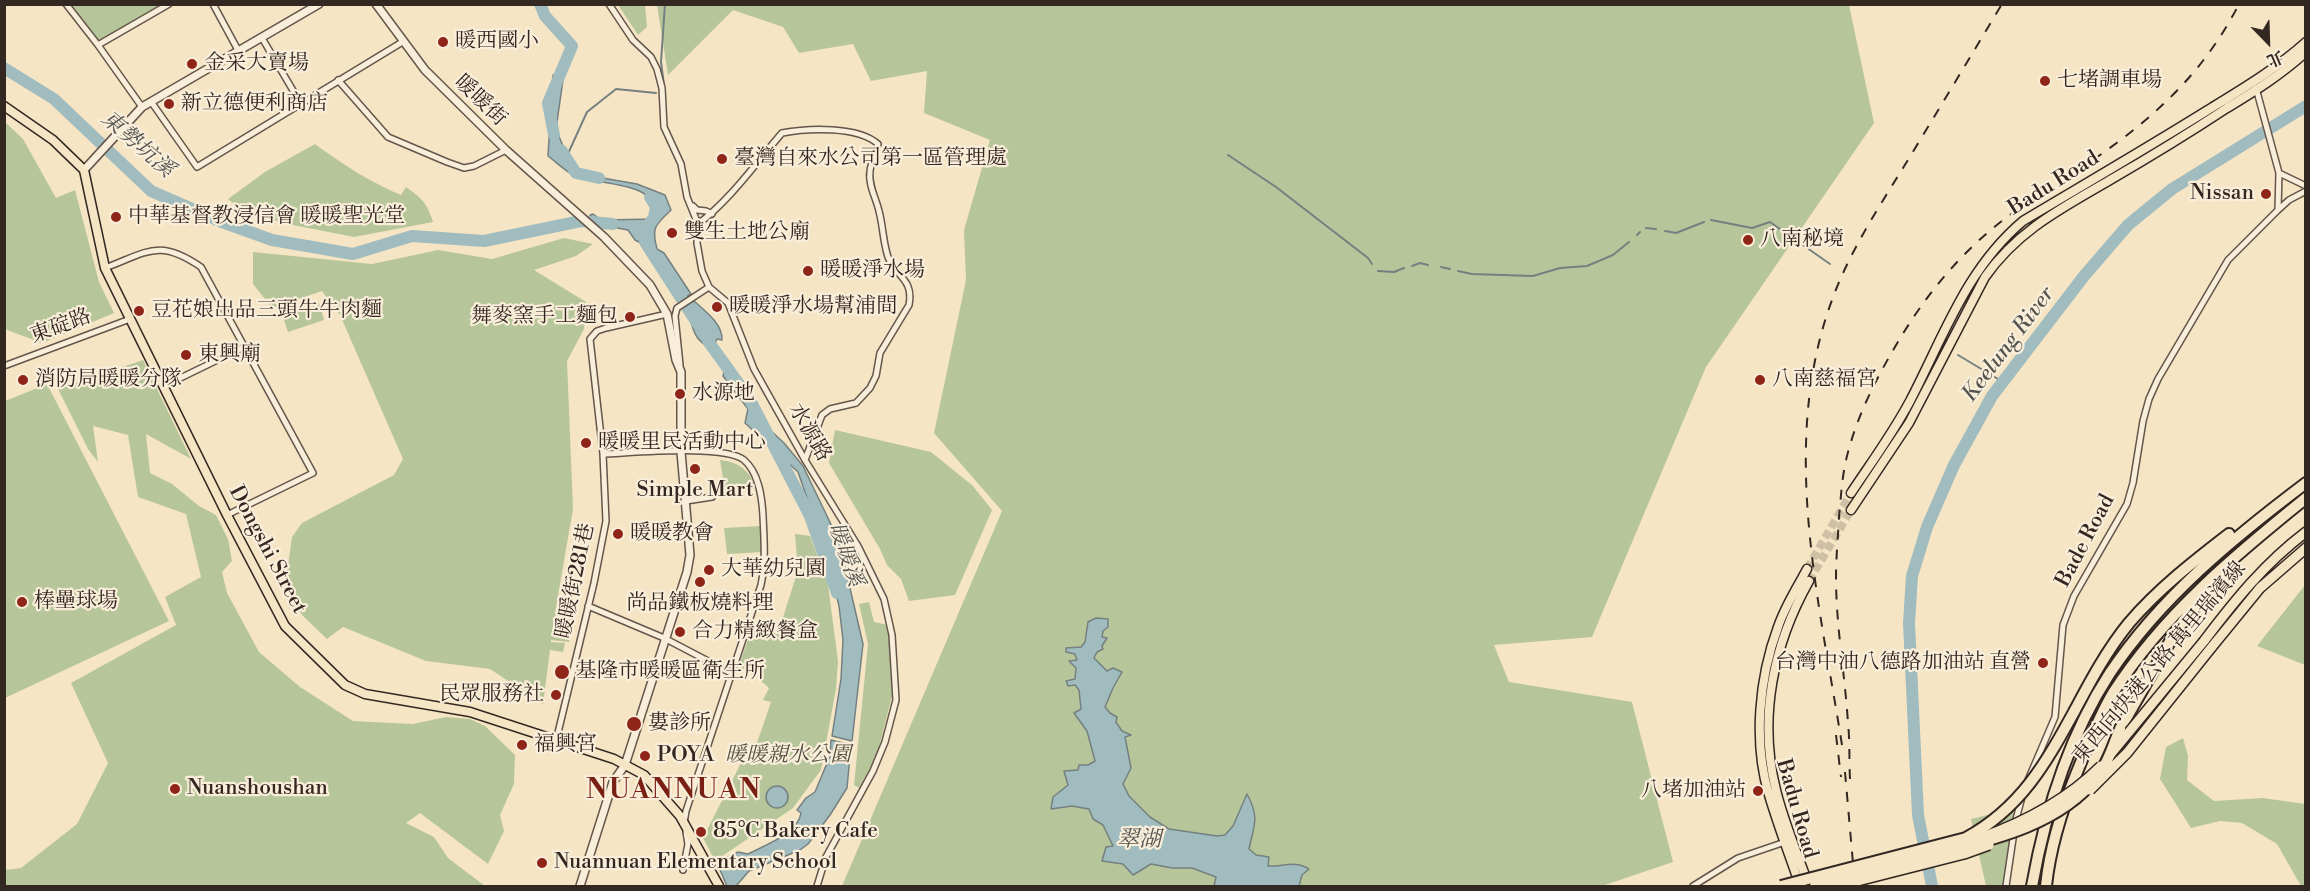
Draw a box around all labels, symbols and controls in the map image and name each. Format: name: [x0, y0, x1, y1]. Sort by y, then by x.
north arrow: [2238, 12, 2298, 72]
place label: 暖西國小: [455, 29, 539, 55]
marker: 暖西國小: [436, 35, 450, 49]
text: 北: [2264, 46, 2286, 71]
place label: 金采大賣場: [204, 51, 309, 77]
marker: 金采大賣場: [185, 57, 199, 71]
place label: 七堵調車場: [2057, 68, 2162, 94]
street label: 暖暖街: [449, 70, 511, 132]
marker: 七堵調車場: [2038, 74, 2052, 88]
place label: 新立德便利商店: [181, 91, 328, 117]
marker: 新立德便利商店: [162, 97, 176, 111]
water label: 東勢坑溪: [95, 106, 179, 184]
place label: 臺灣自來水公司第一區管理處: [734, 146, 1007, 172]
street label: Badu Road: [2004, 146, 2104, 222]
marker: 臺灣自來水公司第一區管理處: [715, 152, 729, 166]
place label: Nissan: [2190, 181, 2254, 207]
marker: Nissan: [2259, 187, 2273, 201]
place label: 中華基督教浸信會 暖暖聖光堂: [128, 204, 405, 230]
marker: 中華基督教浸信會 暖暖聖光堂: [109, 210, 123, 224]
place label: 雙生土地公廟: [684, 220, 810, 246]
marker: 雙生土地公廟: [665, 226, 679, 240]
place label: 八南秘境: [1760, 227, 1844, 253]
marker: 八南秘境: [1741, 233, 1755, 247]
place label: 暖暖淨水場: [820, 258, 925, 284]
marker: 暖暖淨水場: [801, 264, 815, 278]
water label: Keelung River: [1957, 282, 2061, 408]
place label: 暖暖淨水場幫浦間: [729, 294, 897, 320]
place label: 豆花娘出品三頭牛牛肉麵: [151, 298, 382, 324]
marker: 暖暖淨水場幫浦間: [710, 300, 724, 314]
street label: 東碇路: [27, 304, 95, 350]
marker: 豆花娘出品三頭牛牛肉麵: [132, 304, 146, 318]
place label: 舞麥窯手工麵包: [471, 304, 618, 330]
marker: 舞麥窯手工麵包: [623, 310, 637, 324]
place label: 東興廟: [198, 342, 261, 368]
marker: 東興廟: [179, 348, 193, 362]
place label: 消防局暖暖分隊: [35, 367, 182, 393]
place label: 八南慈福宮: [1772, 367, 1877, 393]
marker: 消防局暖暖分隊: [16, 373, 30, 387]
marker: 八南慈福宮: [1753, 373, 1767, 387]
place label: 水源地: [692, 381, 755, 407]
marker: 水源地: [673, 387, 687, 401]
street label: 水源路: [782, 399, 836, 467]
place label: 暖暖里民活動中心: [598, 430, 766, 456]
marker: 暖暖里民活動中心: [579, 436, 593, 450]
marker: Simple Mart: [688, 462, 702, 476]
place label: Simple Mart: [637, 478, 753, 504]
street label: Dongshi Street: [223, 482, 311, 618]
street label: Bade Road: [2051, 491, 2121, 591]
water label: 暖暖溪: [822, 520, 868, 590]
street label: 暖暖街281巷: [551, 521, 601, 641]
place label: 暖暖教會: [630, 521, 714, 547]
marker: 暖暖教會: [611, 527, 625, 541]
place label: 大華幼兒園: [721, 557, 826, 583]
street label: 東西向快速公路 萬里瑞濱線: [2068, 557, 2252, 769]
marker: 大華幼兒園: [702, 563, 716, 577]
marker: 尚品鐵板燒料理: [693, 575, 707, 589]
place label: 棒壘球場: [34, 589, 118, 615]
place label: 尚品鐵板燒料理: [627, 591, 773, 617]
marker: 棒壘球場: [15, 595, 29, 609]
place label: 合力精緻餐盒: [692, 619, 818, 645]
marker: 合力精緻餐盒: [673, 625, 687, 639]
place label: 台灣中油八德路加油站 直營: [1775, 650, 2031, 676]
marker: 台灣中油八德路加油站 直營: [2036, 656, 2050, 670]
place label: 基隆市暖暖區衛生所: [576, 659, 765, 685]
marker: 基隆市暖暖區衛生所: [553, 663, 571, 681]
place label: 民眾服務社: [439, 682, 544, 708]
marker: 民眾服務社: [549, 688, 563, 702]
place label: 婁診所: [648, 711, 711, 737]
marker: 婁診所: [625, 715, 643, 733]
place label: 福興宮: [534, 732, 597, 758]
marker: 福興宮: [515, 738, 529, 752]
place label: POYA: [657, 743, 714, 769]
park label: 暖暖親水公園: [725, 743, 851, 769]
marker: POYA: [638, 749, 652, 763]
street label: Badu Road: [1770, 756, 1822, 862]
place label: Nuanshoushan: [187, 776, 328, 802]
district label: NUANNUAN: [586, 776, 762, 808]
place label: 八堵加油站: [1641, 778, 1746, 804]
marker: Nuanshoushan: [168, 782, 182, 796]
marker: 八堵加油站: [1751, 784, 1765, 798]
place label: 85°C Bakery Cafe: [713, 819, 878, 845]
marker: 85°C Bakery Cafe: [694, 825, 708, 839]
water label: 翠湖: [1117, 828, 1161, 854]
place label: Nuannuan Elementary School: [554, 850, 837, 876]
marker: Nuannuan Elementary School: [535, 856, 549, 870]

